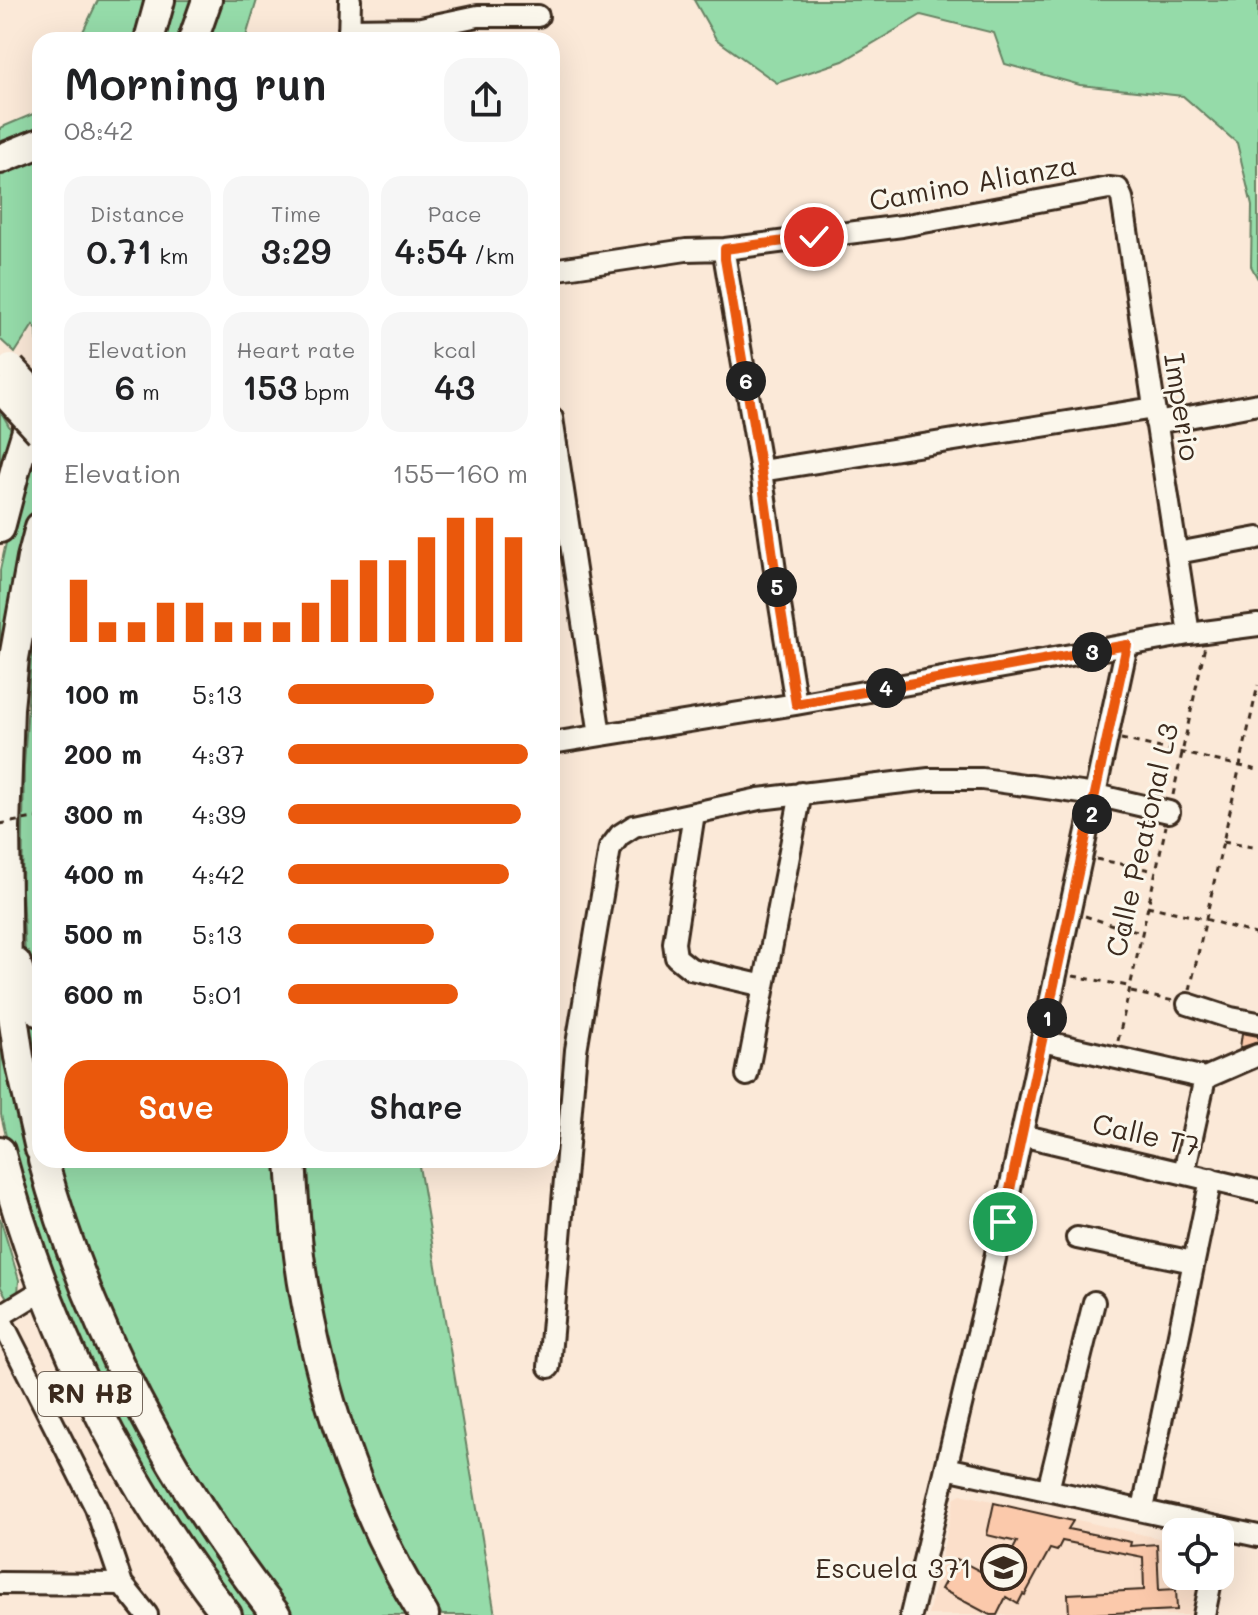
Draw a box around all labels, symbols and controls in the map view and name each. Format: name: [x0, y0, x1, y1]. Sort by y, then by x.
text: Morning run: [64, 54, 327, 111]
button: share: [444, 58, 528, 142]
text: 08:42: [64, 113, 134, 147]
street label: Camino Alianza: [866, 146, 1080, 218]
text: Distance: [90, 199, 185, 228]
text: Time: [271, 199, 321, 228]
text: Pace: [428, 199, 482, 228]
pin: [780, 203, 848, 271]
icon: check: [792, 215, 836, 259]
text: 0.71: [86, 228, 152, 273]
text: 3:29: [261, 228, 331, 273]
text: 4:54: [394, 228, 467, 273]
text: km: [152, 241, 188, 270]
text: /km: [467, 241, 515, 270]
text: Elevation: [88, 335, 187, 364]
text: Heart rate: [237, 335, 355, 364]
text: kcal: [433, 335, 477, 364]
street label: Imperio: [1157, 350, 1209, 463]
pin: 6: [726, 361, 766, 401]
text: 6: [115, 364, 135, 409]
text: 153: [242, 364, 298, 409]
text: 43: [434, 364, 475, 409]
text: 6: [739, 366, 753, 395]
text: m: [135, 377, 160, 406]
text: bpm: [298, 377, 350, 406]
text: Elevation: [64, 456, 181, 490]
text: 155–160 m: [392, 456, 528, 490]
pin: 5: [757, 567, 797, 607]
text: 5: [771, 572, 783, 601]
pin: 3: [1072, 632, 1112, 672]
text: 3: [1085, 637, 1099, 666]
pin: 4: [866, 668, 906, 708]
text: 4: [879, 673, 893, 702]
text: 100 m: [64, 677, 139, 711]
text: 5:13: [192, 677, 242, 711]
street label: Calle Peatonal L3: [1097, 719, 1185, 960]
text: 200 m: [64, 737, 142, 771]
text: 4:37: [192, 737, 245, 771]
pin: 2: [1072, 794, 1112, 834]
text: 300 m: [64, 797, 143, 831]
text: 4:39: [192, 797, 246, 831]
text: 2: [1086, 799, 1098, 828]
text: 400 m: [64, 857, 144, 891]
text: 4:42: [192, 857, 245, 891]
text: 500 m: [64, 917, 143, 951]
text: 5:13: [192, 917, 242, 951]
text: 600 m: [64, 977, 143, 1011]
text: 5:01: [192, 977, 243, 1011]
pin: 1: [1027, 998, 1067, 1038]
text: 1: [1042, 1003, 1052, 1032]
button: Save: [64, 1060, 288, 1152]
button: Share: [304, 1060, 528, 1152]
street label: Calle T7: [1089, 1104, 1203, 1164]
pin: [969, 1188, 1037, 1256]
icon: arrive: [981, 1200, 1025, 1244]
road number: RN HB: [38, 1372, 142, 1416]
map controls: [1162, 1518, 1234, 1590]
button: locate: [1162, 1518, 1234, 1590]
school or university icon: Escuela 371: [979, 1544, 1027, 1592]
place label: Escuela 371: [815, 1549, 972, 1585]

